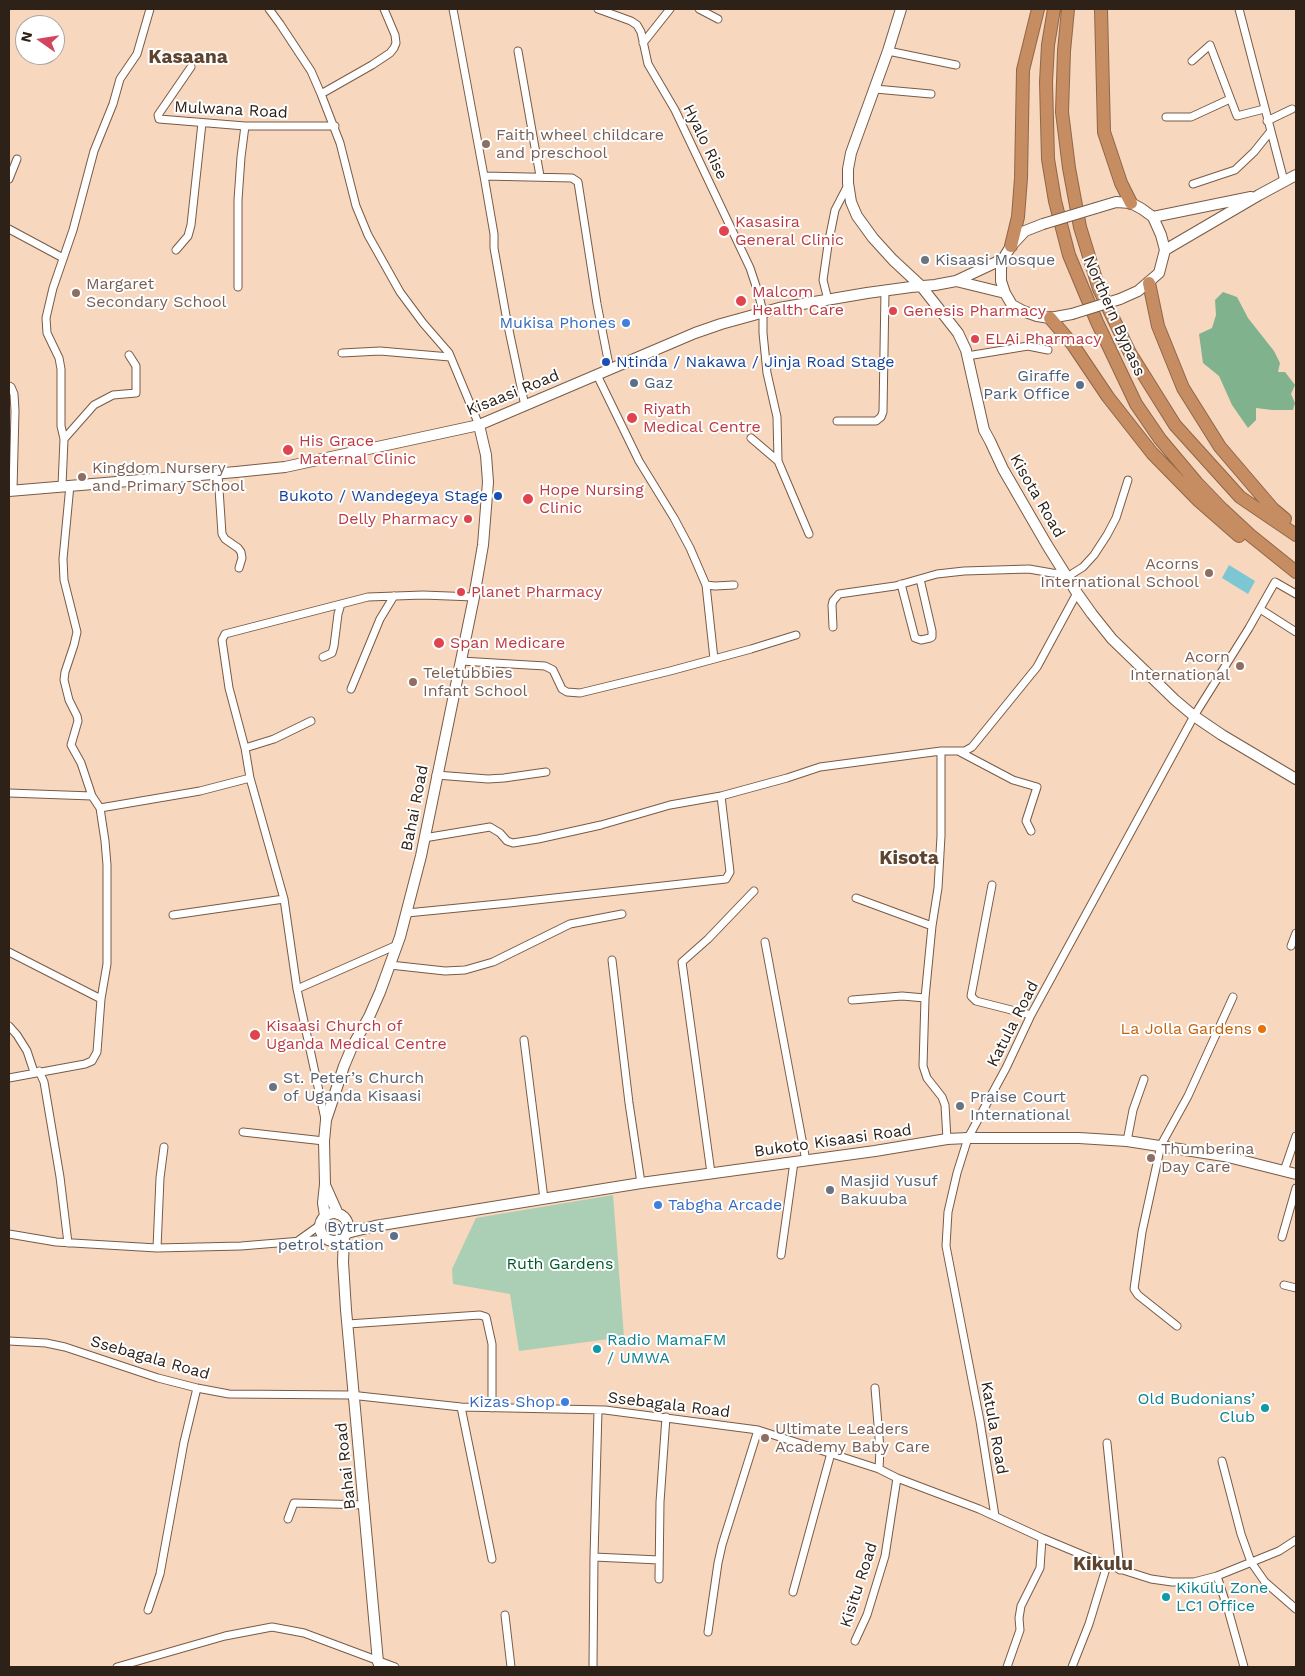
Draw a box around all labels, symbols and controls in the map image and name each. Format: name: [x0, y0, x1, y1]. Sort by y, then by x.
north arrow: [15, 15, 65, 65]
text: N: [17, 30, 35, 44]
district label: Kasaana: [148, 46, 228, 68]
street label: Mulwana Road: [174, 97, 288, 123]
street label: Hyalo Rise: [679, 101, 731, 183]
place label: Faith wheel childcare and preschool: [496, 125, 664, 163]
marker: Faith wheel childcare and preschool: [480, 138, 492, 150]
place label: Kasasira General Clinic: [735, 212, 844, 250]
marker: Kasasira General Clinic: [717, 224, 731, 238]
place label: Kisaasi Mosque: [935, 250, 1055, 270]
street label: Northern Bypass: [1079, 253, 1149, 379]
marker: Kisaasi Mosque: [919, 254, 931, 266]
place label: Margaret Secondary School: [86, 274, 226, 312]
place label: Malcom Health Care: [752, 282, 844, 320]
marker: Margaret Secondary School: [70, 287, 82, 299]
marker: Malcom Health Care: [734, 294, 748, 308]
place label: Genesis Pharmacy: [903, 301, 1046, 321]
marker: Genesis Pharmacy: [887, 305, 899, 317]
place label: Mukisa Phones: [499, 313, 616, 333]
marker: Mukisa Phones: [620, 317, 632, 329]
place label: ELAi Pharmacy: [985, 329, 1102, 349]
marker: ELAi Pharmacy: [969, 333, 981, 345]
place label: Ntinda / Nakawa / Jinja Road Stage: [616, 352, 894, 372]
marker: Ntinda / Nakawa / Jinja Road Stage: [600, 356, 612, 368]
street label: Kisaasi Road: [464, 366, 562, 420]
place label: Giraffe Park Office: [983, 366, 1070, 404]
place label: Gaz: [644, 373, 673, 393]
marker: Gaz: [628, 377, 640, 389]
marker: Giraffe Park Office: [1074, 379, 1086, 391]
place label: Riyath Medical Centre: [643, 399, 761, 437]
marker: Riyath Medical Centre: [625, 411, 639, 425]
place label: His Grace Maternal Clinic: [299, 431, 416, 469]
marker: His Grace Maternal Clinic: [281, 443, 295, 457]
street label: Kisota Road: [1005, 451, 1069, 541]
place label: Kingdom Nursery and Primary School: [92, 458, 245, 496]
marker: Kingdom Nursery and Primary School: [76, 471, 88, 483]
place label: Hope Nursing Clinic: [539, 480, 644, 518]
place label: Bukoto / Wandegeya Stage: [279, 486, 488, 506]
marker: Bukoto / Wandegeya Stage: [492, 490, 504, 502]
marker: Hope Nursing Clinic: [521, 492, 535, 506]
place label: Delly Pharmacy: [338, 509, 458, 529]
marker: Delly Pharmacy: [462, 513, 474, 525]
place label: Acorns International School: [1040, 554, 1199, 592]
marker: Acorns International School: [1203, 567, 1215, 579]
place label: Planet Pharmacy: [471, 582, 602, 602]
marker: Planet Pharmacy: [455, 586, 467, 598]
place label: Span Medicare: [450, 633, 565, 653]
marker: Span Medicare: [432, 636, 446, 650]
place label: Acorn International: [1130, 647, 1230, 685]
marker: Acorn International: [1234, 660, 1246, 672]
place label: Teletubbies Infant School: [423, 663, 527, 701]
marker: Teletubbies Infant School: [407, 676, 419, 688]
street label: Bahai Road: [397, 763, 433, 853]
district label: Kisota: [879, 847, 939, 869]
street label: Katula Road: [983, 978, 1043, 1070]
place label: Kisaasi Church of Uganda Medical Centre: [266, 1016, 447, 1054]
place label: La Jolla Gardens: [1121, 1019, 1252, 1039]
marker: La Jolla Gardens: [1256, 1023, 1268, 1035]
marker: Kisaasi Church of Uganda Medical Centre: [248, 1028, 262, 1042]
place label: St. Peter’s Church of Uganda Kisaasi: [283, 1068, 424, 1106]
marker: St. Peter’s Church of Uganda Kisaasi: [267, 1081, 279, 1093]
place label: Praise Court International: [970, 1087, 1070, 1125]
marker: Praise Court International: [954, 1100, 966, 1112]
street label: Bukoto Kisaasi Road: [753, 1120, 913, 1162]
place label: Thumberina Day Care: [1161, 1139, 1254, 1177]
marker: Thumberina Day Care: [1145, 1152, 1157, 1164]
place label: Masjid Yusuf Bakuuba: [840, 1171, 938, 1209]
marker: Masjid Yusuf Bakuuba: [824, 1184, 836, 1196]
place label: Tabgha Arcade: [668, 1195, 782, 1215]
marker: Tabgha Arcade: [652, 1199, 664, 1211]
place label: Bytrust petrol station: [278, 1217, 384, 1255]
marker: Bytrust petrol station: [388, 1230, 400, 1242]
park label: Ruth Gardens: [507, 1254, 613, 1274]
place label: Radio MamaFM / UMWA: [607, 1330, 726, 1368]
street label: Ssebagala Road: [88, 1332, 212, 1384]
marker: Radio MamaFM / UMWA: [591, 1343, 603, 1355]
street label: Katula Road: [976, 1380, 1012, 1476]
street label: Ssebagala Road: [607, 1388, 731, 1422]
place label: Old Budonians’ Club: [1138, 1389, 1255, 1427]
place label: Kizas Shop: [469, 1392, 555, 1412]
marker: Kizas Shop: [559, 1396, 571, 1408]
marker: Old Budonians’ Club: [1259, 1402, 1271, 1414]
place label: Ultimate Leaders Academy Baby Care: [775, 1419, 930, 1457]
street label: Bahai Road: [332, 1422, 360, 1510]
marker: Ultimate Leaders Academy Baby Care: [759, 1432, 771, 1444]
street label: Kisitu Road: [836, 1540, 882, 1630]
district label: Kikulu: [1073, 1553, 1133, 1575]
place label: Kikulu Zone LC1 Office: [1176, 1578, 1268, 1616]
marker: Kikulu Zone LC1 Office: [1160, 1591, 1172, 1603]

